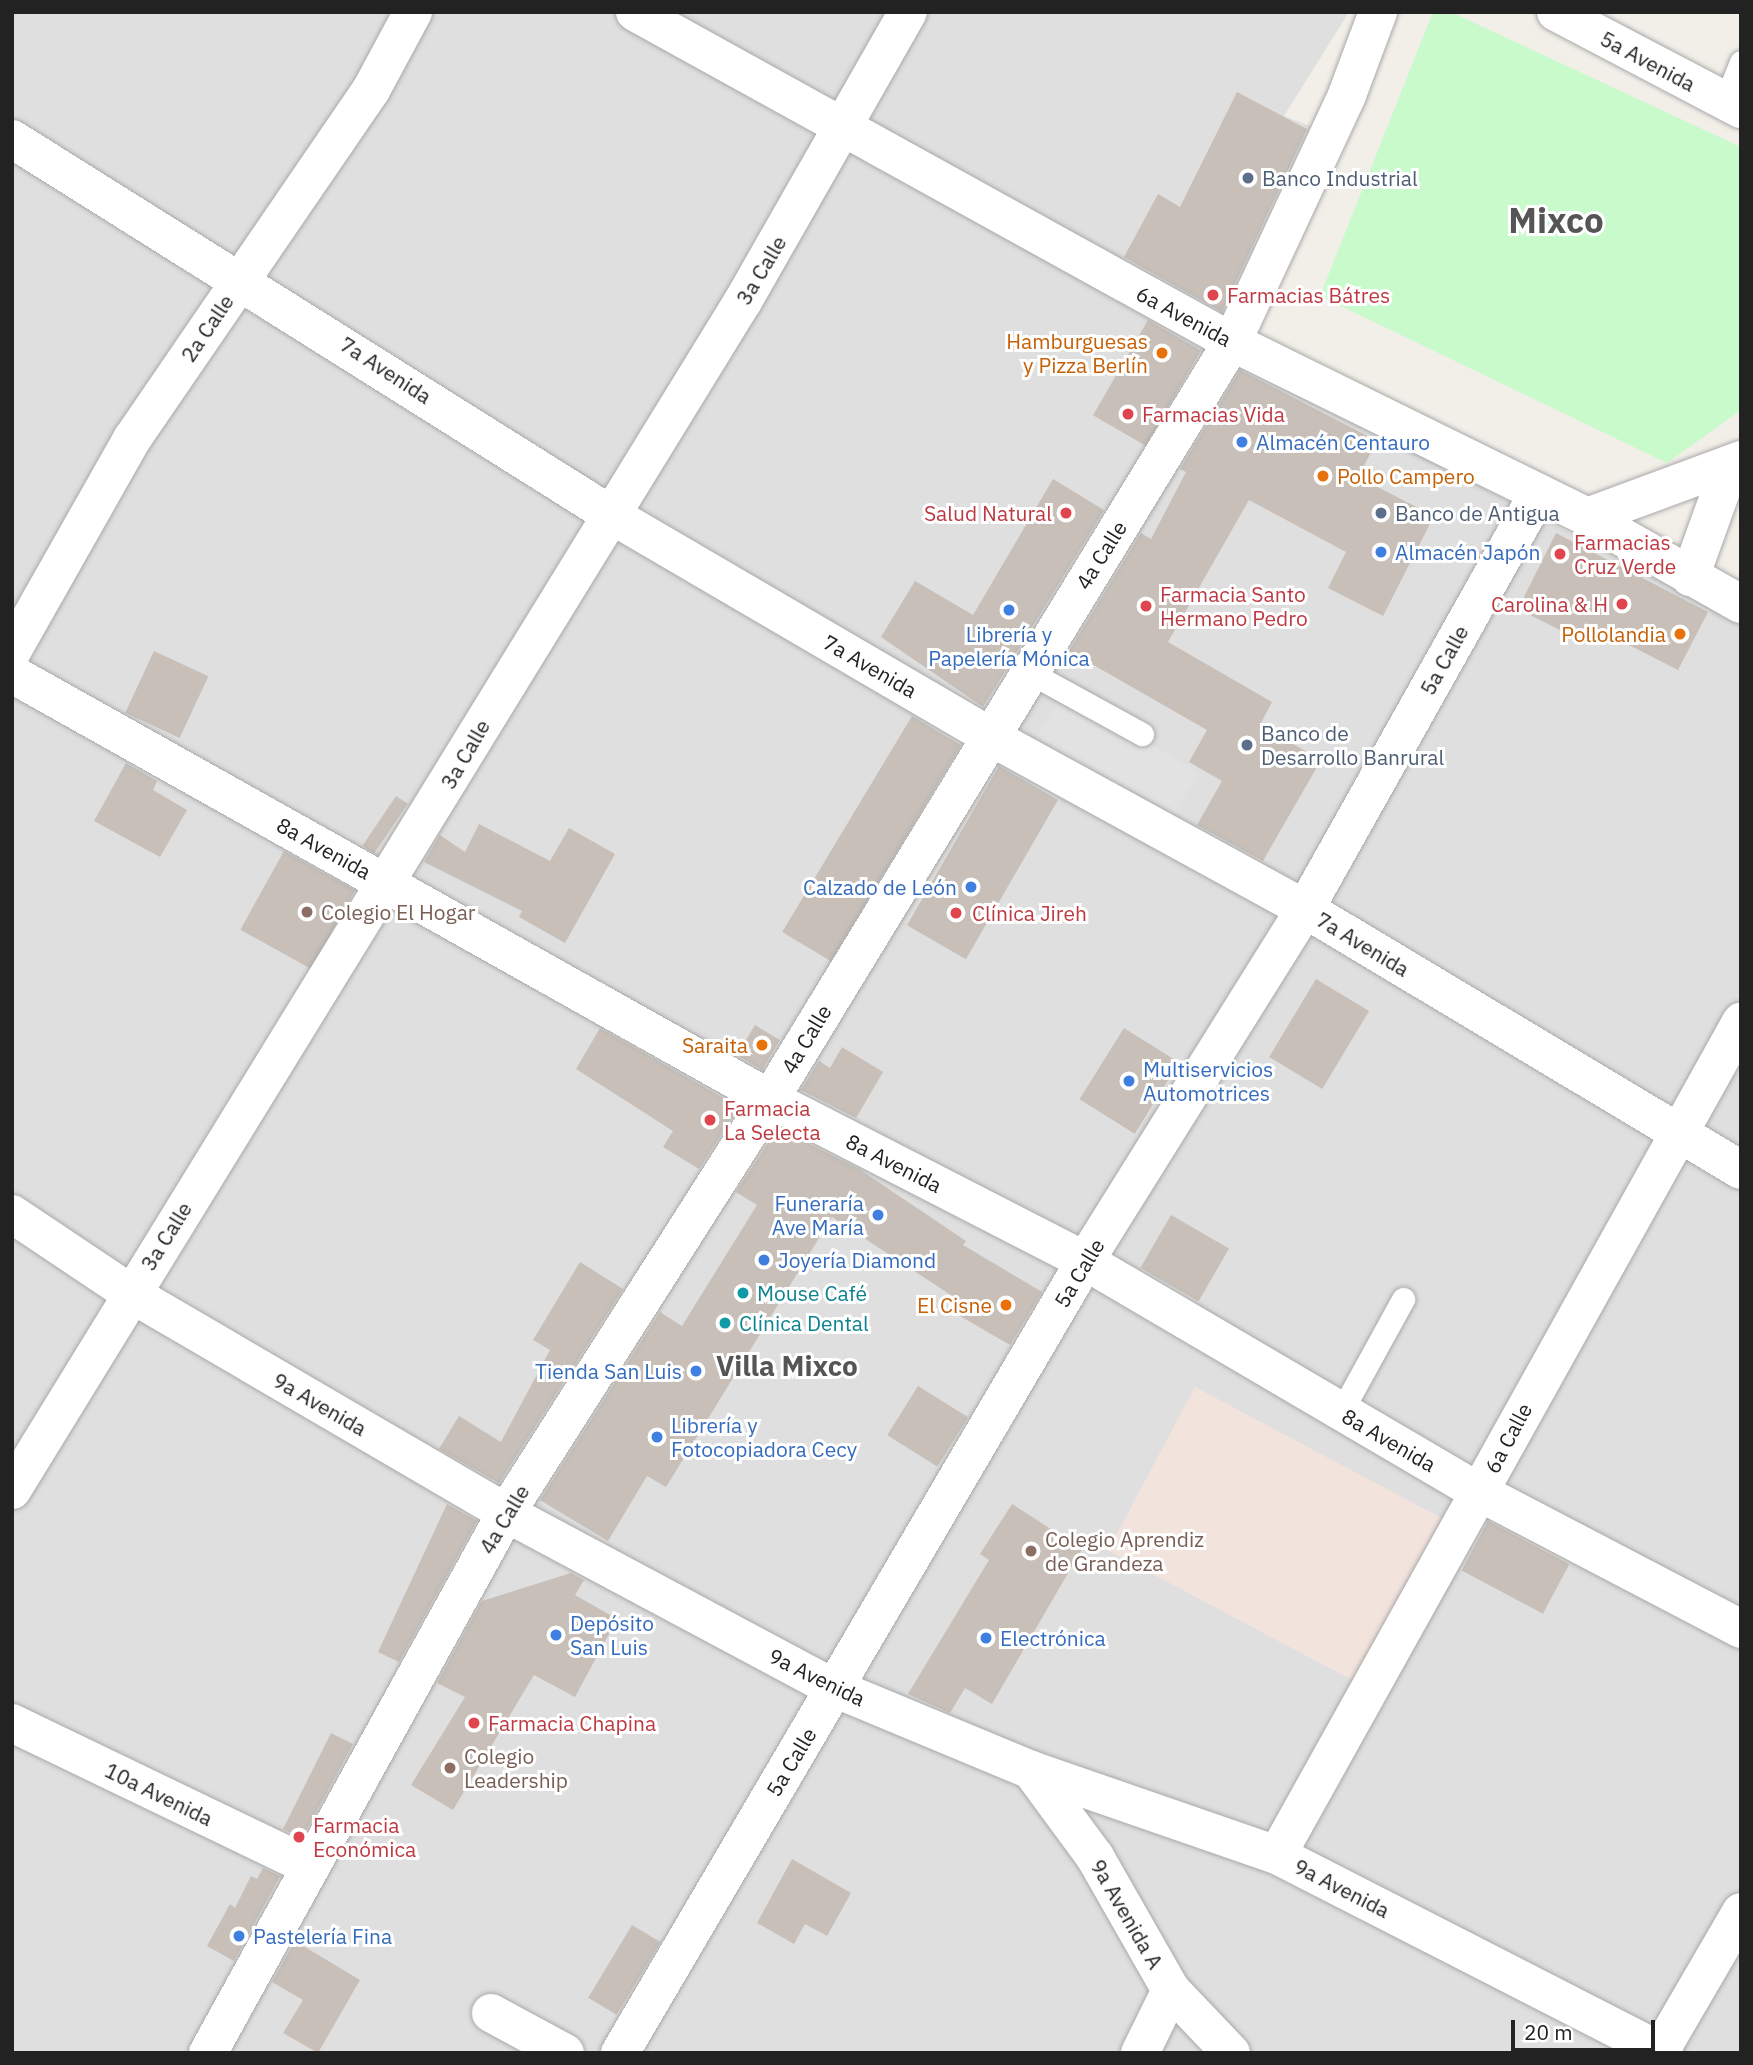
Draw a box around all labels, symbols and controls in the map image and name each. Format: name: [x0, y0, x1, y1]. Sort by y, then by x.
street label: 5a Avenida: [1596, 25, 1700, 97]
place label: Banco Industrial: [1262, 165, 1418, 191]
marker: Banco Industrial: [1240, 170, 1256, 186]
district label: Mixco: [1508, 199, 1604, 241]
street label: 3a Calle: [731, 231, 791, 309]
street label: 6a Avenida: [1132, 280, 1236, 352]
place label: Farmacias Bátres: [1227, 282, 1390, 308]
marker: Farmacias Bátres: [1205, 287, 1221, 303]
street label: 2a Calle: [175, 290, 239, 366]
place label: Hamburguesas y Pizza Berlín: [1006, 328, 1148, 378]
street label: 7a Avenida: [335, 331, 437, 409]
marker: Hamburguesas y Pizza Berlín: [1154, 345, 1170, 361]
place label: Farmacias Vida: [1142, 401, 1285, 427]
marker: Farmacias Vida: [1120, 406, 1136, 422]
place label: Almacén Centauro: [1256, 429, 1430, 455]
marker: Almacén Centauro: [1234, 434, 1250, 450]
place label: Pollo Campero: [1337, 463, 1475, 489]
marker: Pollo Campero: [1315, 468, 1331, 484]
place label: Salud Natural: [924, 500, 1052, 526]
place label: Banco de Antigua: [1395, 500, 1560, 526]
marker: Salud Natural: [1058, 505, 1074, 521]
marker: Banco de Antigua: [1373, 505, 1389, 521]
street label: 4a Calle: [1070, 516, 1132, 594]
place label: Farmacias Cruz Verde: [1574, 529, 1676, 579]
place label: Almacén Japón: [1395, 539, 1540, 565]
marker: Almacén Japón: [1373, 544, 1389, 560]
marker: Farmacias Cruz Verde: [1552, 546, 1568, 562]
place label: Farmacia Santo Hermano Pedro: [1160, 581, 1308, 631]
place label: Carolina & H: [1491, 591, 1608, 617]
marker: Carolina & H: [1614, 596, 1630, 612]
marker: Farmacia Santo Hermano Pedro: [1138, 598, 1154, 614]
marker: Librería y Papelería Mónica: [1001, 602, 1017, 618]
place label: Librería y Papelería Mónica: [928, 621, 1090, 671]
street label: 5a Calle: [1415, 621, 1473, 699]
place label: Pollolandia: [1561, 621, 1666, 647]
marker: Pollolandia: [1672, 626, 1688, 642]
street label: 7a Avenida: [819, 629, 921, 703]
street label: 3a Calle: [435, 715, 495, 793]
place label: Banco de Desarrollo Banrural: [1261, 720, 1444, 770]
marker: Banco de Desarrollo Banrural: [1239, 737, 1255, 753]
street label: 8a Avenida: [272, 812, 376, 884]
place label: Calzado de León: [803, 874, 957, 900]
marker: Calzado de León: [963, 879, 979, 895]
place label: Colegio El Hogar: [321, 899, 476, 925]
place label: Clínica Jireh: [972, 900, 1087, 926]
marker: Clínica Jireh: [946, 903, 966, 923]
marker: Colegio El Hogar: [299, 904, 315, 920]
street label: 7a Avenida: [1312, 906, 1414, 982]
street label: 4a Calle: [776, 1000, 836, 1078]
place label: Saraita: [682, 1032, 748, 1058]
marker: Saraita: [754, 1037, 770, 1053]
place label: Multiservicios Automotrices: [1143, 1056, 1273, 1106]
marker: Multiservicios Automotrices: [1121, 1073, 1137, 1089]
place label: Farmacia La Selecta: [724, 1095, 821, 1145]
marker: Farmacia La Selecta: [702, 1112, 718, 1128]
street label: 8a Avenida: [842, 1128, 946, 1198]
place label: Funeraría Ave María: [772, 1190, 864, 1240]
street label: 3a Calle: [135, 1197, 197, 1275]
marker: Funeraría Ave María: [870, 1207, 886, 1223]
street label: 5a Calle: [1049, 1234, 1109, 1312]
place label: Joyería Diamond: [778, 1247, 936, 1273]
marker: Joyería Diamond: [756, 1252, 772, 1268]
place label: Mouse Café: [757, 1280, 867, 1306]
marker: Mouse Café: [735, 1285, 751, 1301]
place label: El Cisne: [917, 1292, 992, 1318]
marker: El Cisne: [998, 1297, 1014, 1313]
place label: Clínica Dental: [739, 1310, 869, 1336]
marker: Clínica Dental: [717, 1315, 733, 1331]
district label: Villa Mixco: [716, 1349, 858, 1383]
place label: Tienda San Luis: [535, 1358, 682, 1384]
marker: Tienda San Luis: [688, 1363, 704, 1379]
street label: 9a Avenida: [269, 1367, 371, 1441]
street label: 6a Calle: [1479, 1399, 1537, 1477]
street label: 8a Avenida: [1338, 1403, 1440, 1477]
place label: Librería y Fotocopiadora Cecy: [671, 1412, 857, 1462]
marker: Librería y Fotocopiadora Cecy: [649, 1429, 665, 1445]
street label: 4a Calle: [474, 1480, 534, 1558]
place label: Colegio Aprendiz de Grandeza: [1045, 1526, 1204, 1576]
marker: Colegio Aprendiz de Grandeza: [1023, 1543, 1039, 1559]
place label: Depósito San Luis: [570, 1610, 654, 1660]
place label: Electrónica: [1000, 1625, 1106, 1651]
marker: Depósito San Luis: [548, 1627, 564, 1643]
marker: Electrónica: [978, 1630, 994, 1646]
street label: 9a Avenida: [765, 1643, 869, 1711]
place label: Farmacia Chapina: [488, 1710, 656, 1736]
marker: Farmacia Chapina: [466, 1715, 482, 1731]
street label: 5a Calle: [761, 1723, 821, 1801]
place label: Colegio Leadership: [464, 1743, 568, 1793]
street label: 10a Avenida: [101, 1757, 217, 1831]
marker: Colegio Leadership: [442, 1760, 458, 1776]
place label: Farmacia Económica: [313, 1812, 416, 1862]
marker: Farmacia Económica: [291, 1829, 307, 1845]
street label: 9a Avenida: [1290, 1853, 1394, 1923]
street label: 9a Avenida A: [1085, 1855, 1169, 1973]
place label: Pastelería Fina: [253, 1923, 392, 1949]
marker: Pastelería Fina: [231, 1928, 247, 1944]
scale bar: [1515, 2006, 1658, 2050]
text: 20 m: [1524, 2018, 1573, 2046]

